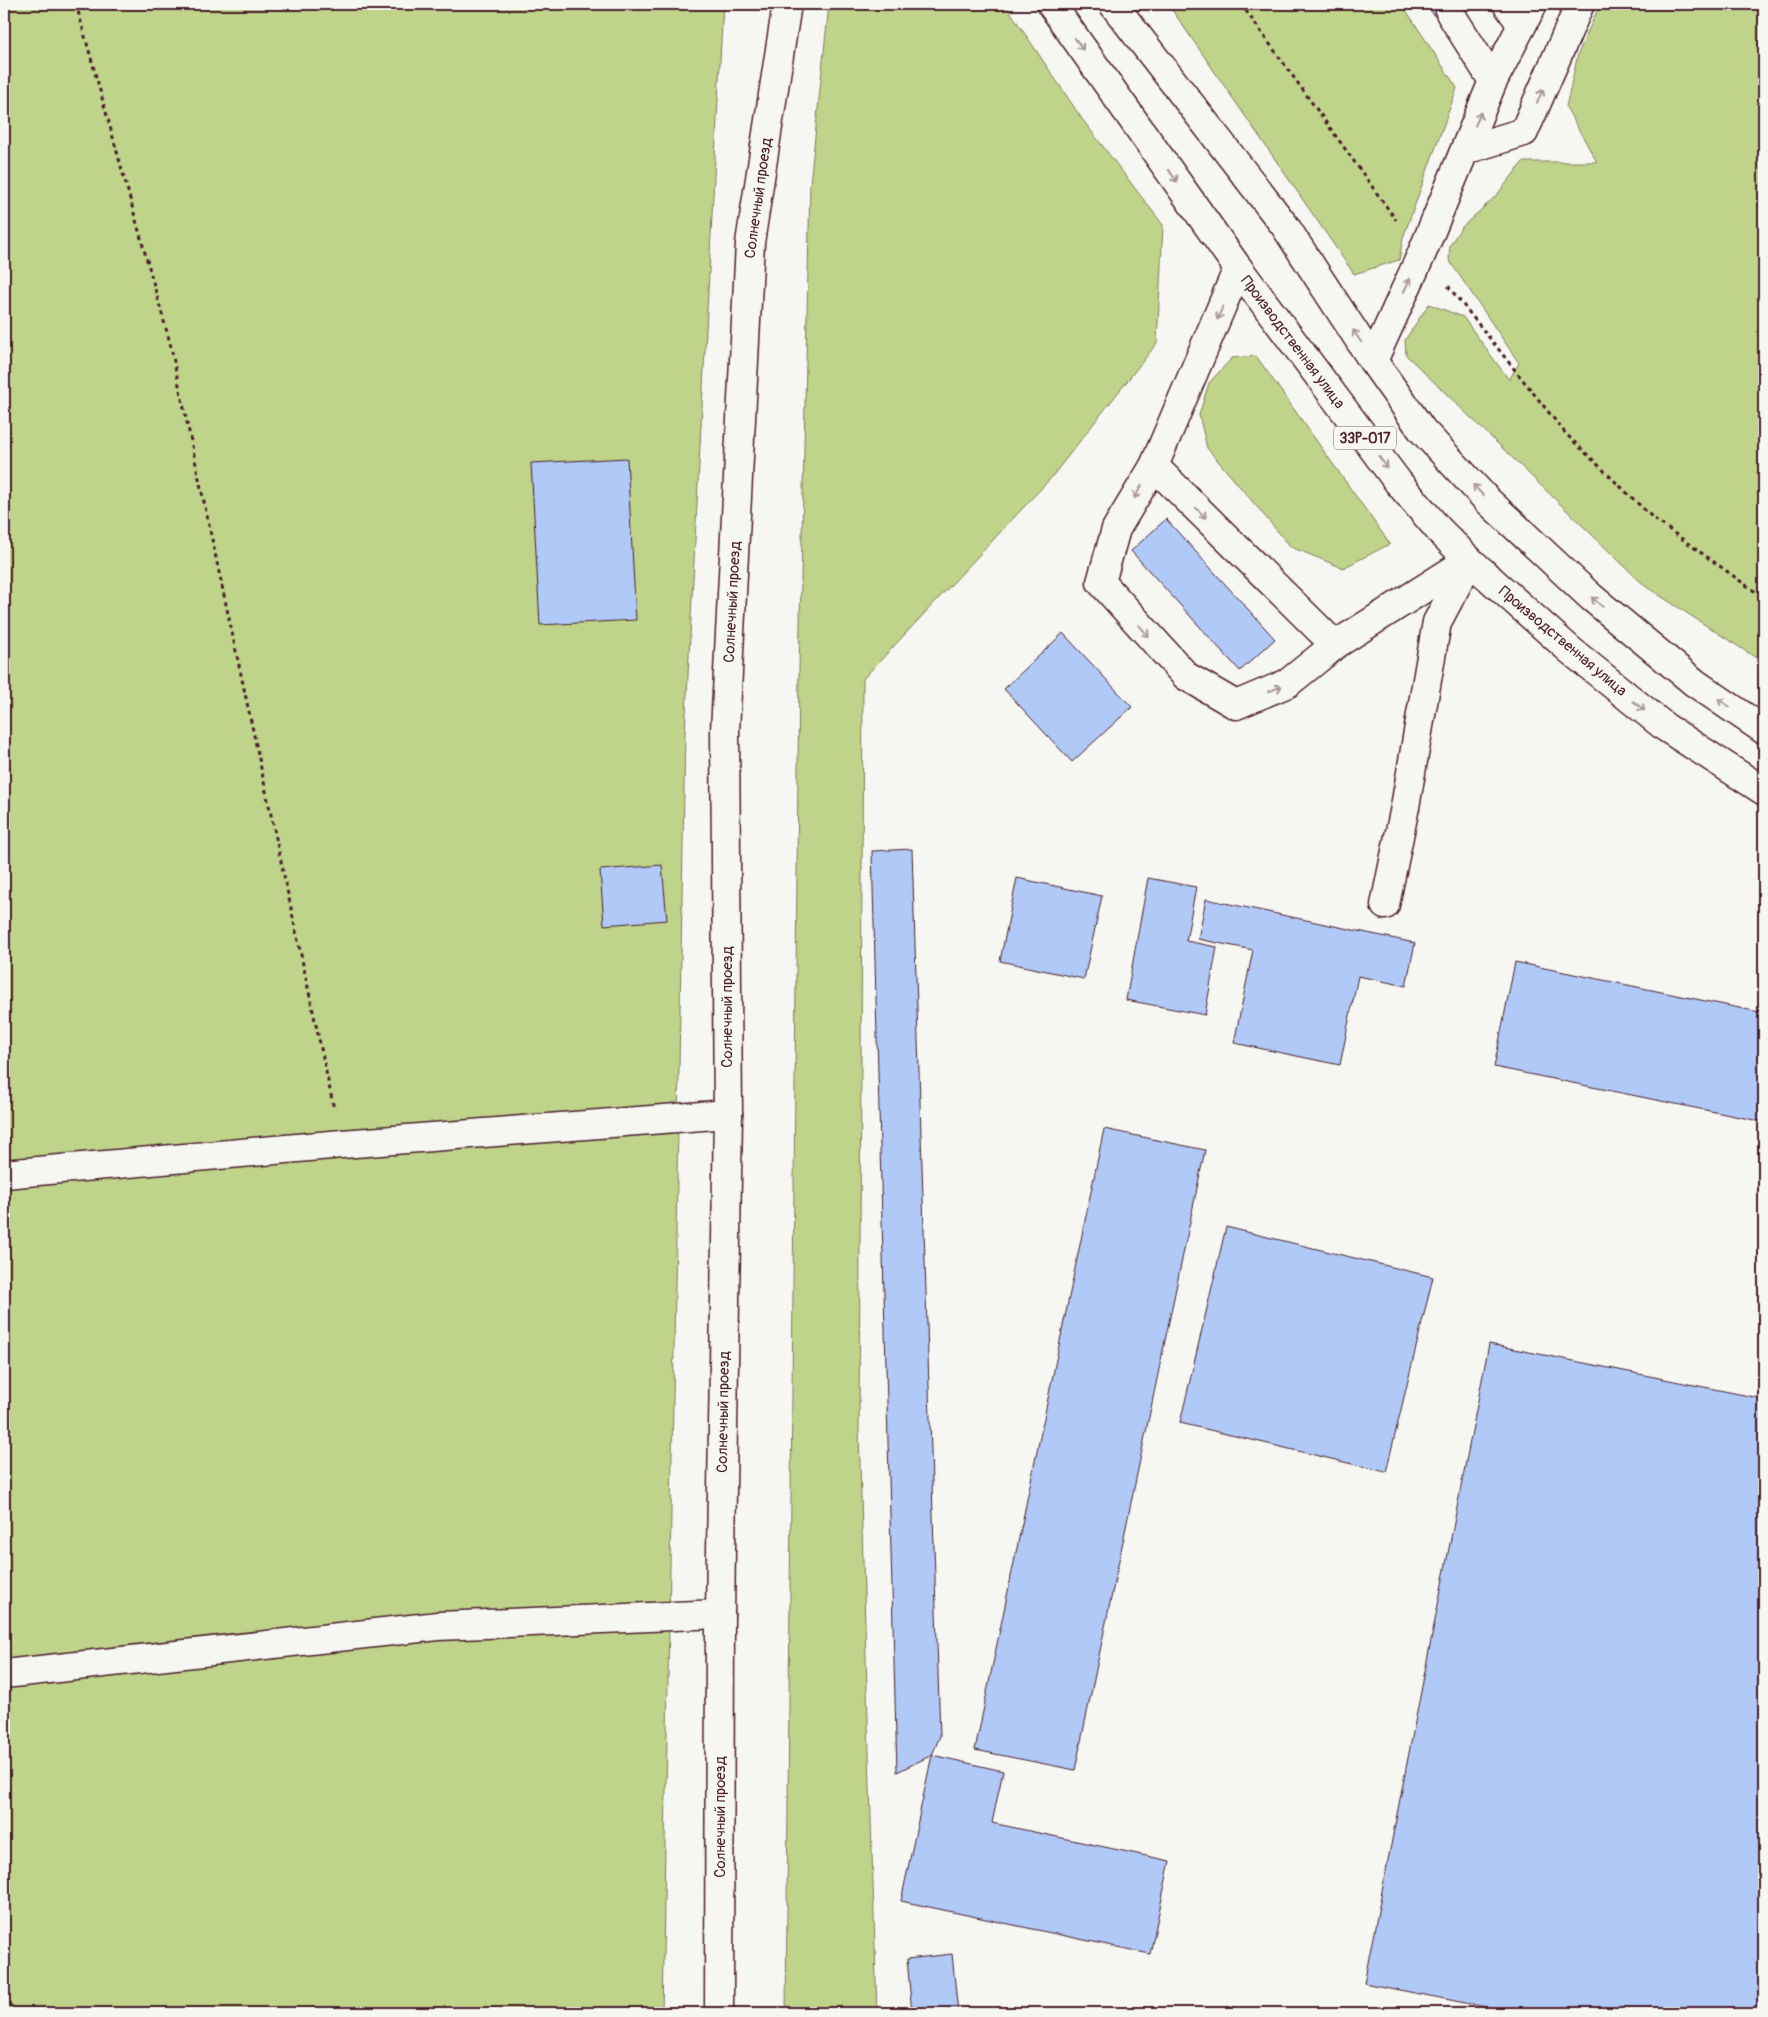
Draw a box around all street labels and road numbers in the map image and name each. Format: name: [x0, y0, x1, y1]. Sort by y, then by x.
street label: Солнечный проезд: [741, 137, 776, 260]
street label: Производственная улица: [1236, 272, 1349, 413]
road number: 33Р-017: [1334, 426, 1396, 449]
street label: Солнечный проезд: [720, 541, 745, 663]
street label: Производственная улица: [1495, 582, 1631, 701]
street label: Солнечный проезд: [718, 946, 737, 1068]
street label: Солнечный проезд: [713, 1351, 734, 1473]
street label: Солнечный проезд: [711, 1756, 730, 1878]

